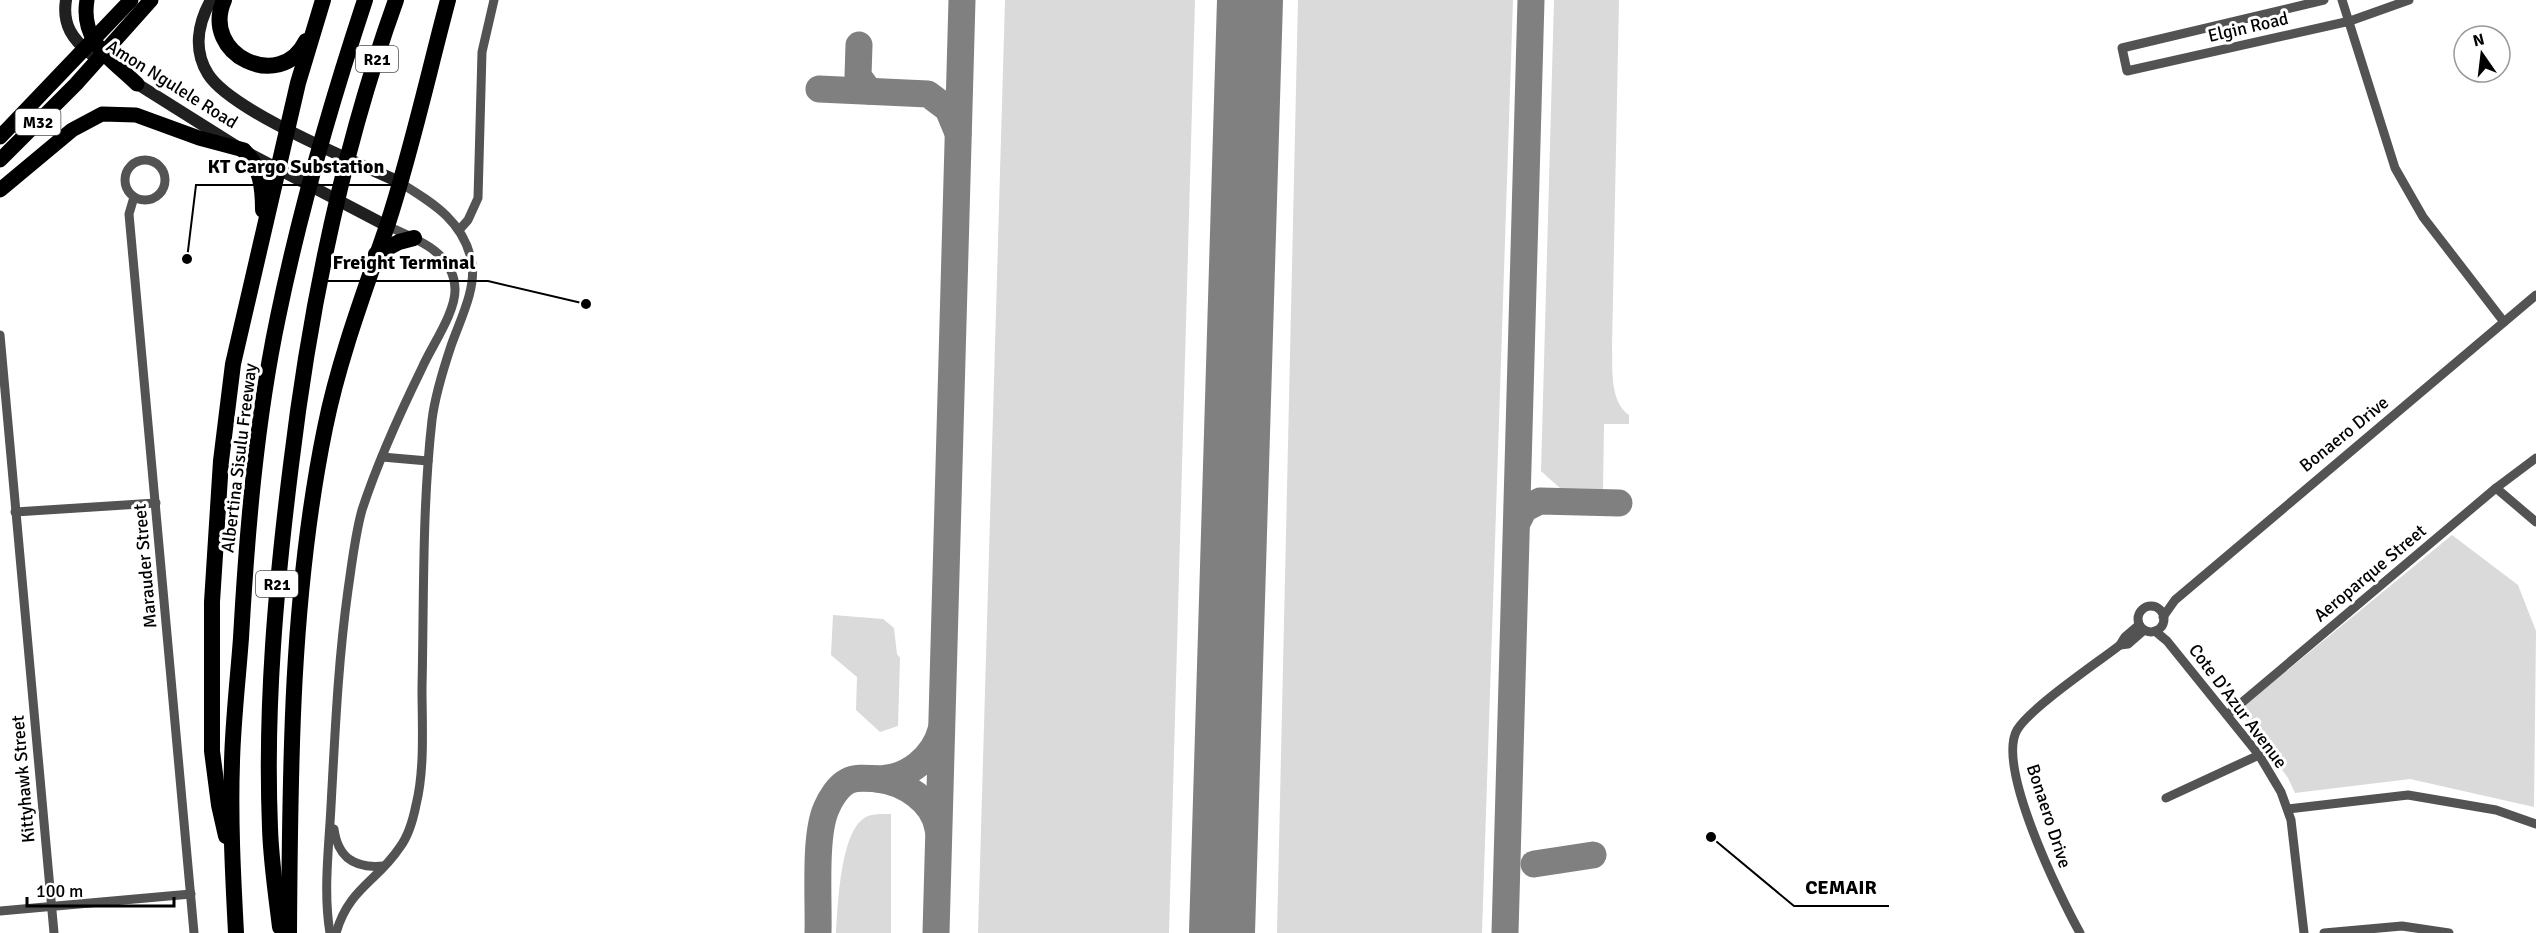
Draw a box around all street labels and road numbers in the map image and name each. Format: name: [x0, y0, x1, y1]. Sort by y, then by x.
street label: Elgin Road: [2206, 7, 2290, 47]
street label: Amon Ngulele Road: [102, 35, 242, 133]
road number: R21: [356, 46, 398, 72]
road number: M32: [15, 109, 60, 135]
street label: Albertina Sisulu Freeway: [216, 362, 262, 554]
street label: Bonaero Drive: [2295, 391, 2393, 477]
street label: Marauder Street: [129, 503, 161, 629]
street label: Aeroparque Street: [2309, 520, 2431, 626]
road number: R21: [256, 571, 298, 597]
street label: Cote D'Azur Avenue: [2184, 639, 2292, 773]
street label: Kittyhawk Street: [6, 714, 40, 844]
street label: Bonaero Drive: [2022, 761, 2076, 871]

